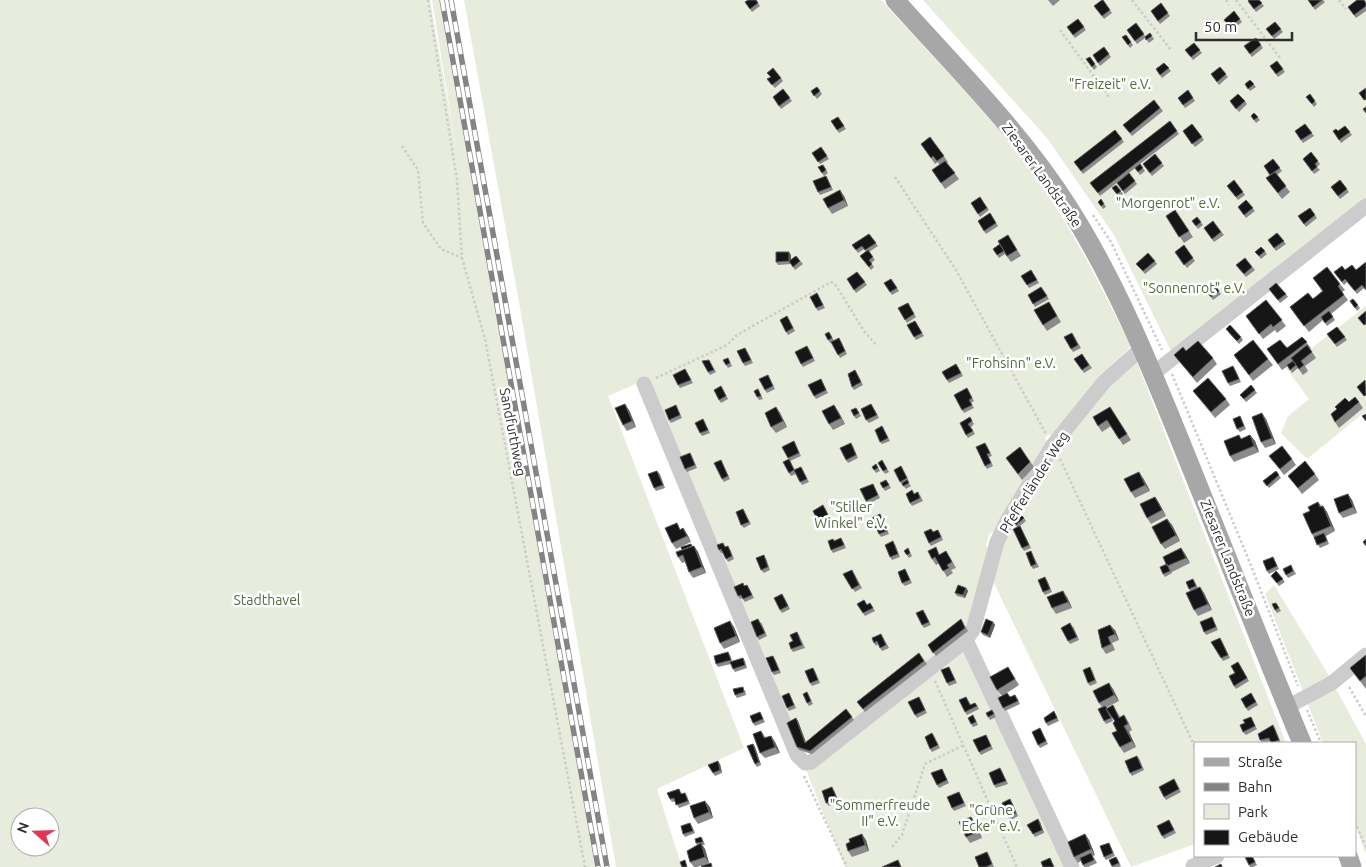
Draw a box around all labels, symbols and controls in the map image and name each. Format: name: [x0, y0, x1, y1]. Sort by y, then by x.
scale bar: [1196, 10, 1292, 42]
text: 50 m: [1204, 18, 1237, 35]
park label: "Freizeit" e.V.: [1069, 76, 1151, 92]
street label: Ziesarer Landstraße: [999, 120, 1085, 230]
park label: "Morgenrot" e.V.: [1116, 195, 1220, 211]
park label: "Sonnenrot" e.V.: [1143, 280, 1245, 296]
park label: "Frohsinn" e.V.: [966, 355, 1056, 371]
street label: Sandfurthweg: [497, 387, 529, 477]
street label: Pfefferländer Weg: [996, 428, 1072, 536]
street label: Ziesarer Landstraße: [1197, 497, 1259, 619]
park label: "Stiller Winkel" e.V.: [814, 499, 888, 531]
park label: Stadthavel: [233, 592, 301, 608]
legend: [1194, 742, 1356, 857]
text: Straße: [1238, 753, 1282, 770]
text: Bahn: [1238, 778, 1272, 795]
park label: "Sommerfreude II" e.V.: [830, 797, 930, 829]
park label: "Grüne Ecke" e.V.: [961, 802, 1021, 834]
text: Park: [1238, 803, 1268, 820]
north arrow: [10, 807, 60, 857]
text: N: [13, 820, 32, 835]
text: Gebäude: [1238, 828, 1298, 845]

